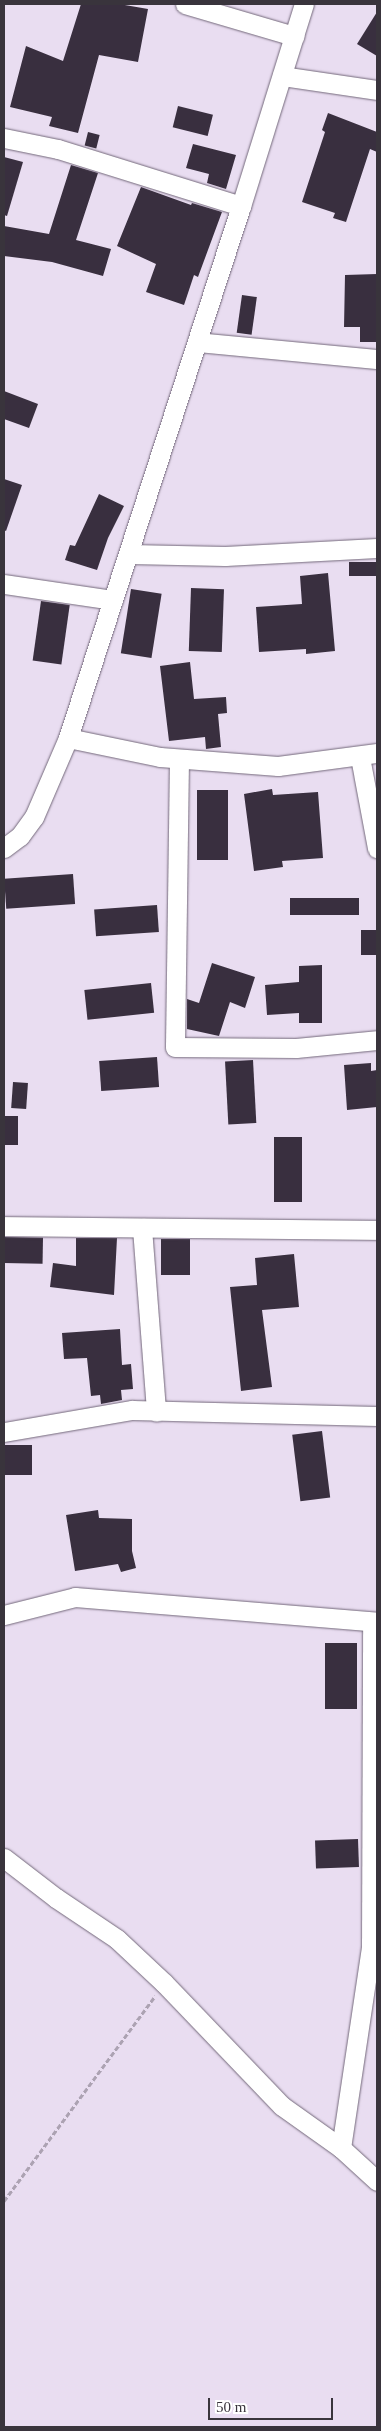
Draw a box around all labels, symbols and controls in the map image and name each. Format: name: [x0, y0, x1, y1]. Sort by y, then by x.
scale bar: [211, 2388, 336, 2420]
text: 50 m: [216, 2399, 246, 2415]

